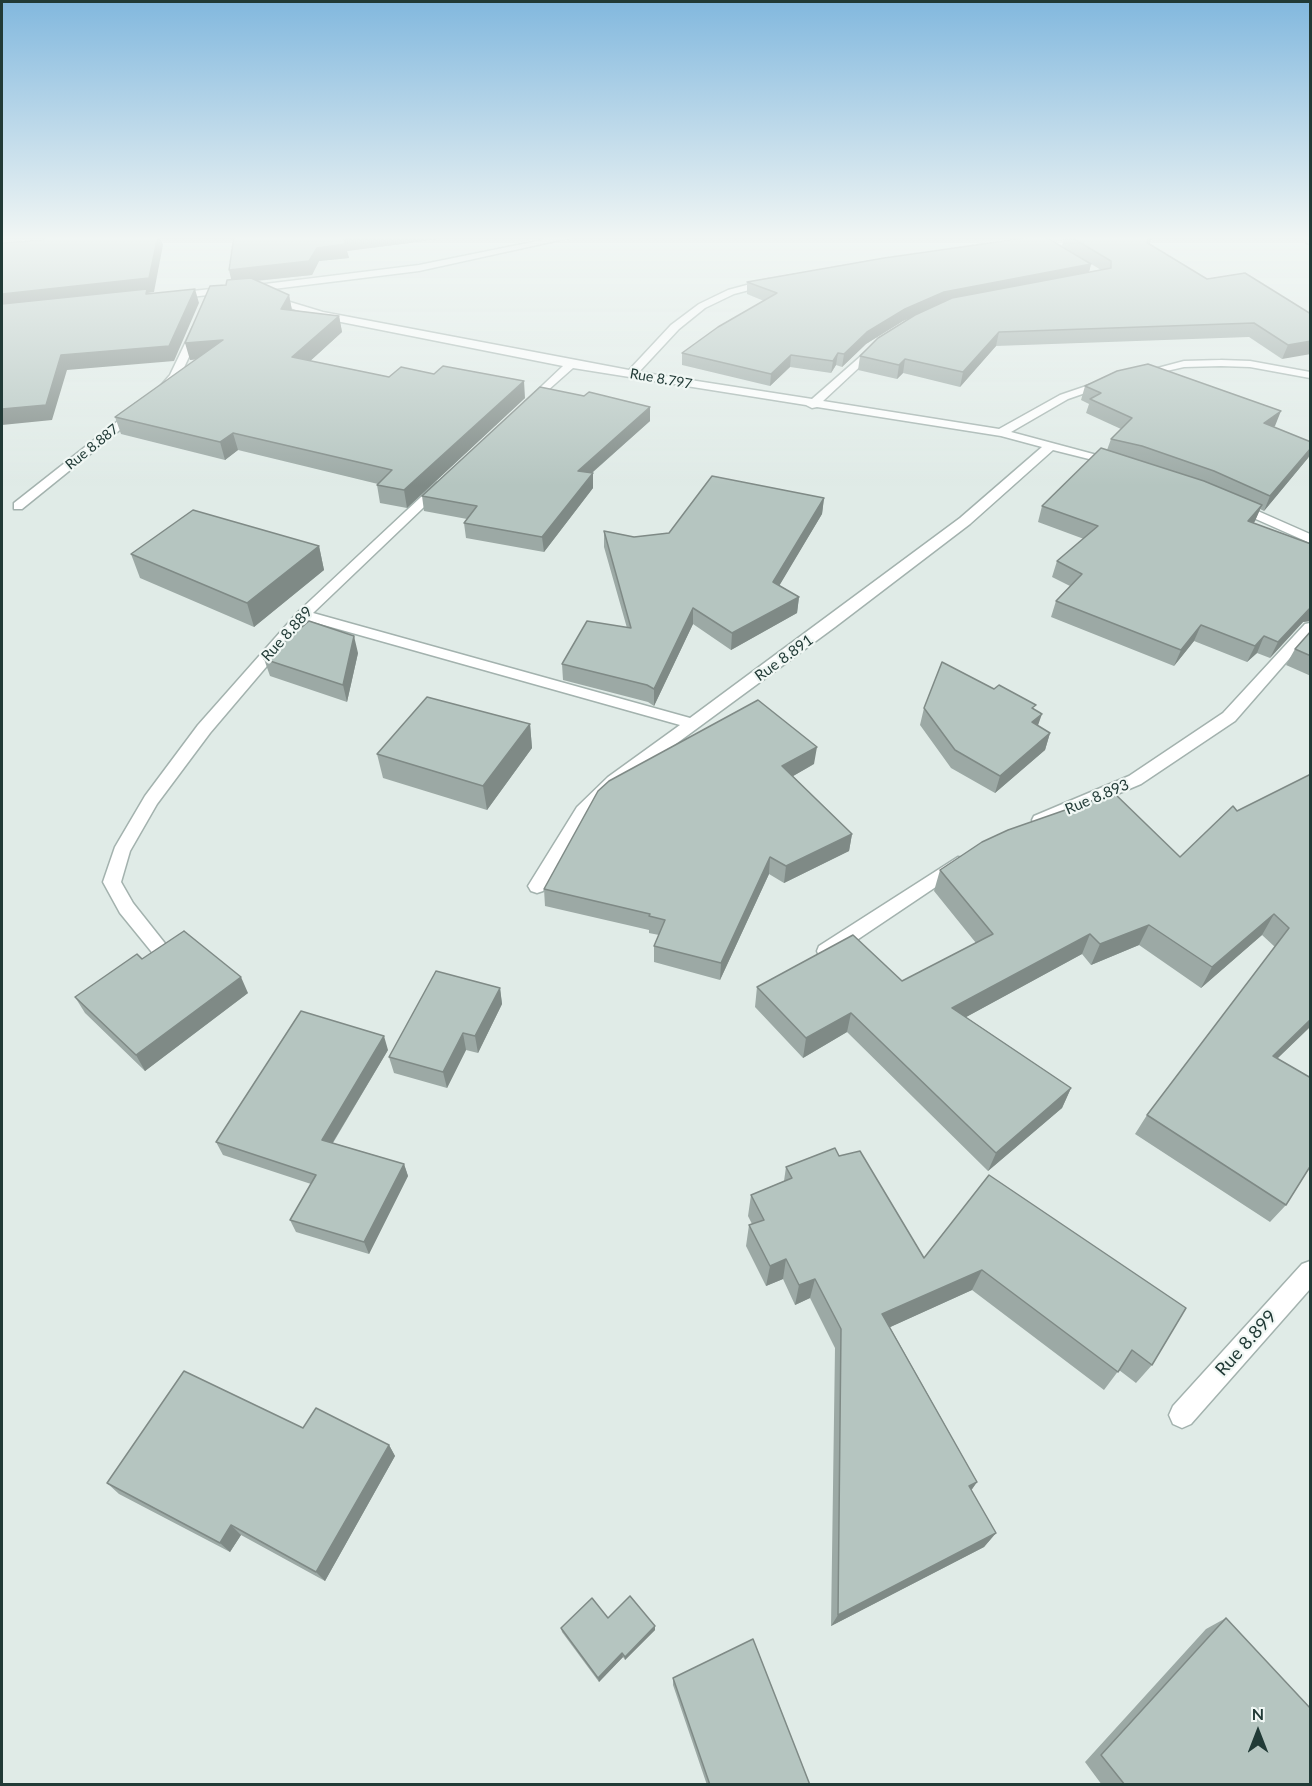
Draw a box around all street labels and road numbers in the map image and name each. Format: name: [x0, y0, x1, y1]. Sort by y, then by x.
street label: Rue 8.797: [628, 365, 694, 393]
street label: Rue 8.887: [62, 421, 122, 473]
street label: Rue 8.889: [258, 603, 316, 665]
street label: Rue 8.891: [751, 631, 817, 685]
street label: Rue 8.893: [1062, 776, 1132, 818]
street label: Rue 8.899: [1211, 1306, 1281, 1380]

